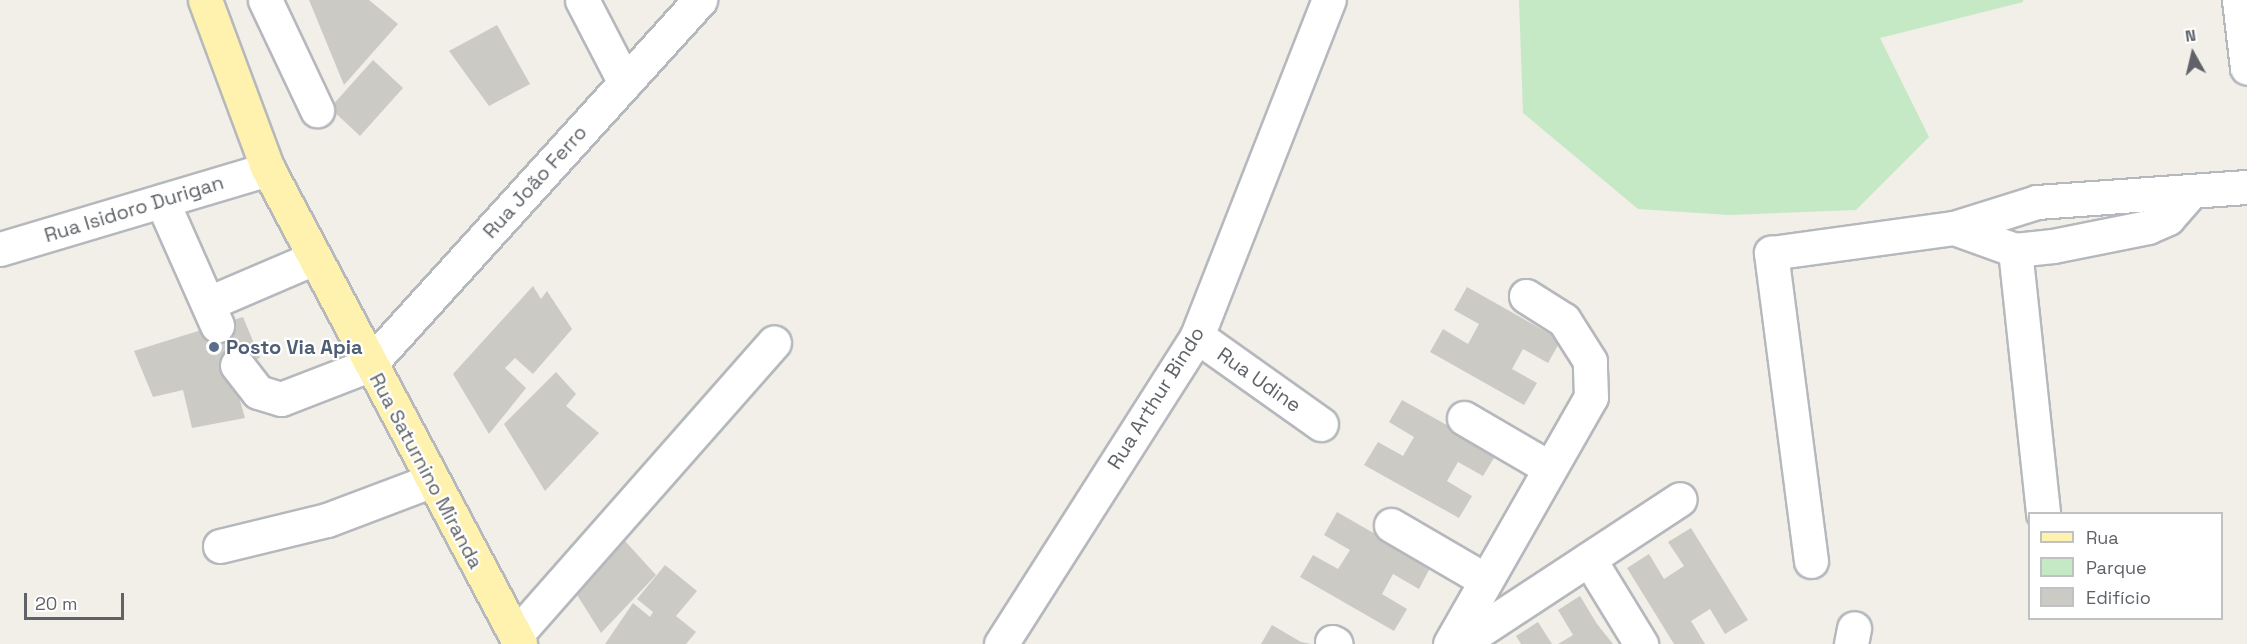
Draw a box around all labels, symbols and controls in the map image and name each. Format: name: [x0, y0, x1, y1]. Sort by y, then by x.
north arrow: [2163, 24, 2223, 84]
text: N: [2184, 25, 2197, 47]
street label: Rua João Ferro: [478, 121, 592, 243]
street label: Rua Isidoro Durigan: [41, 170, 227, 248]
street label: Rua Arthur Bindo: [1103, 322, 1209, 474]
place label: Posto Via Apia: [226, 335, 363, 359]
marker: Posto Via Apia: [207, 340, 221, 354]
street label: Rua Udine: [1213, 342, 1305, 418]
street label: Rua Saturnino Miranda: [364, 369, 488, 573]
legend: [2028, 512, 2223, 620]
text: Rua: [2086, 526, 2119, 549]
text: Parque: [2086, 556, 2147, 579]
scale bar: [27, 581, 128, 619]
text: Edifício: [2086, 586, 2151, 609]
text: 20 m: [35, 592, 78, 615]

